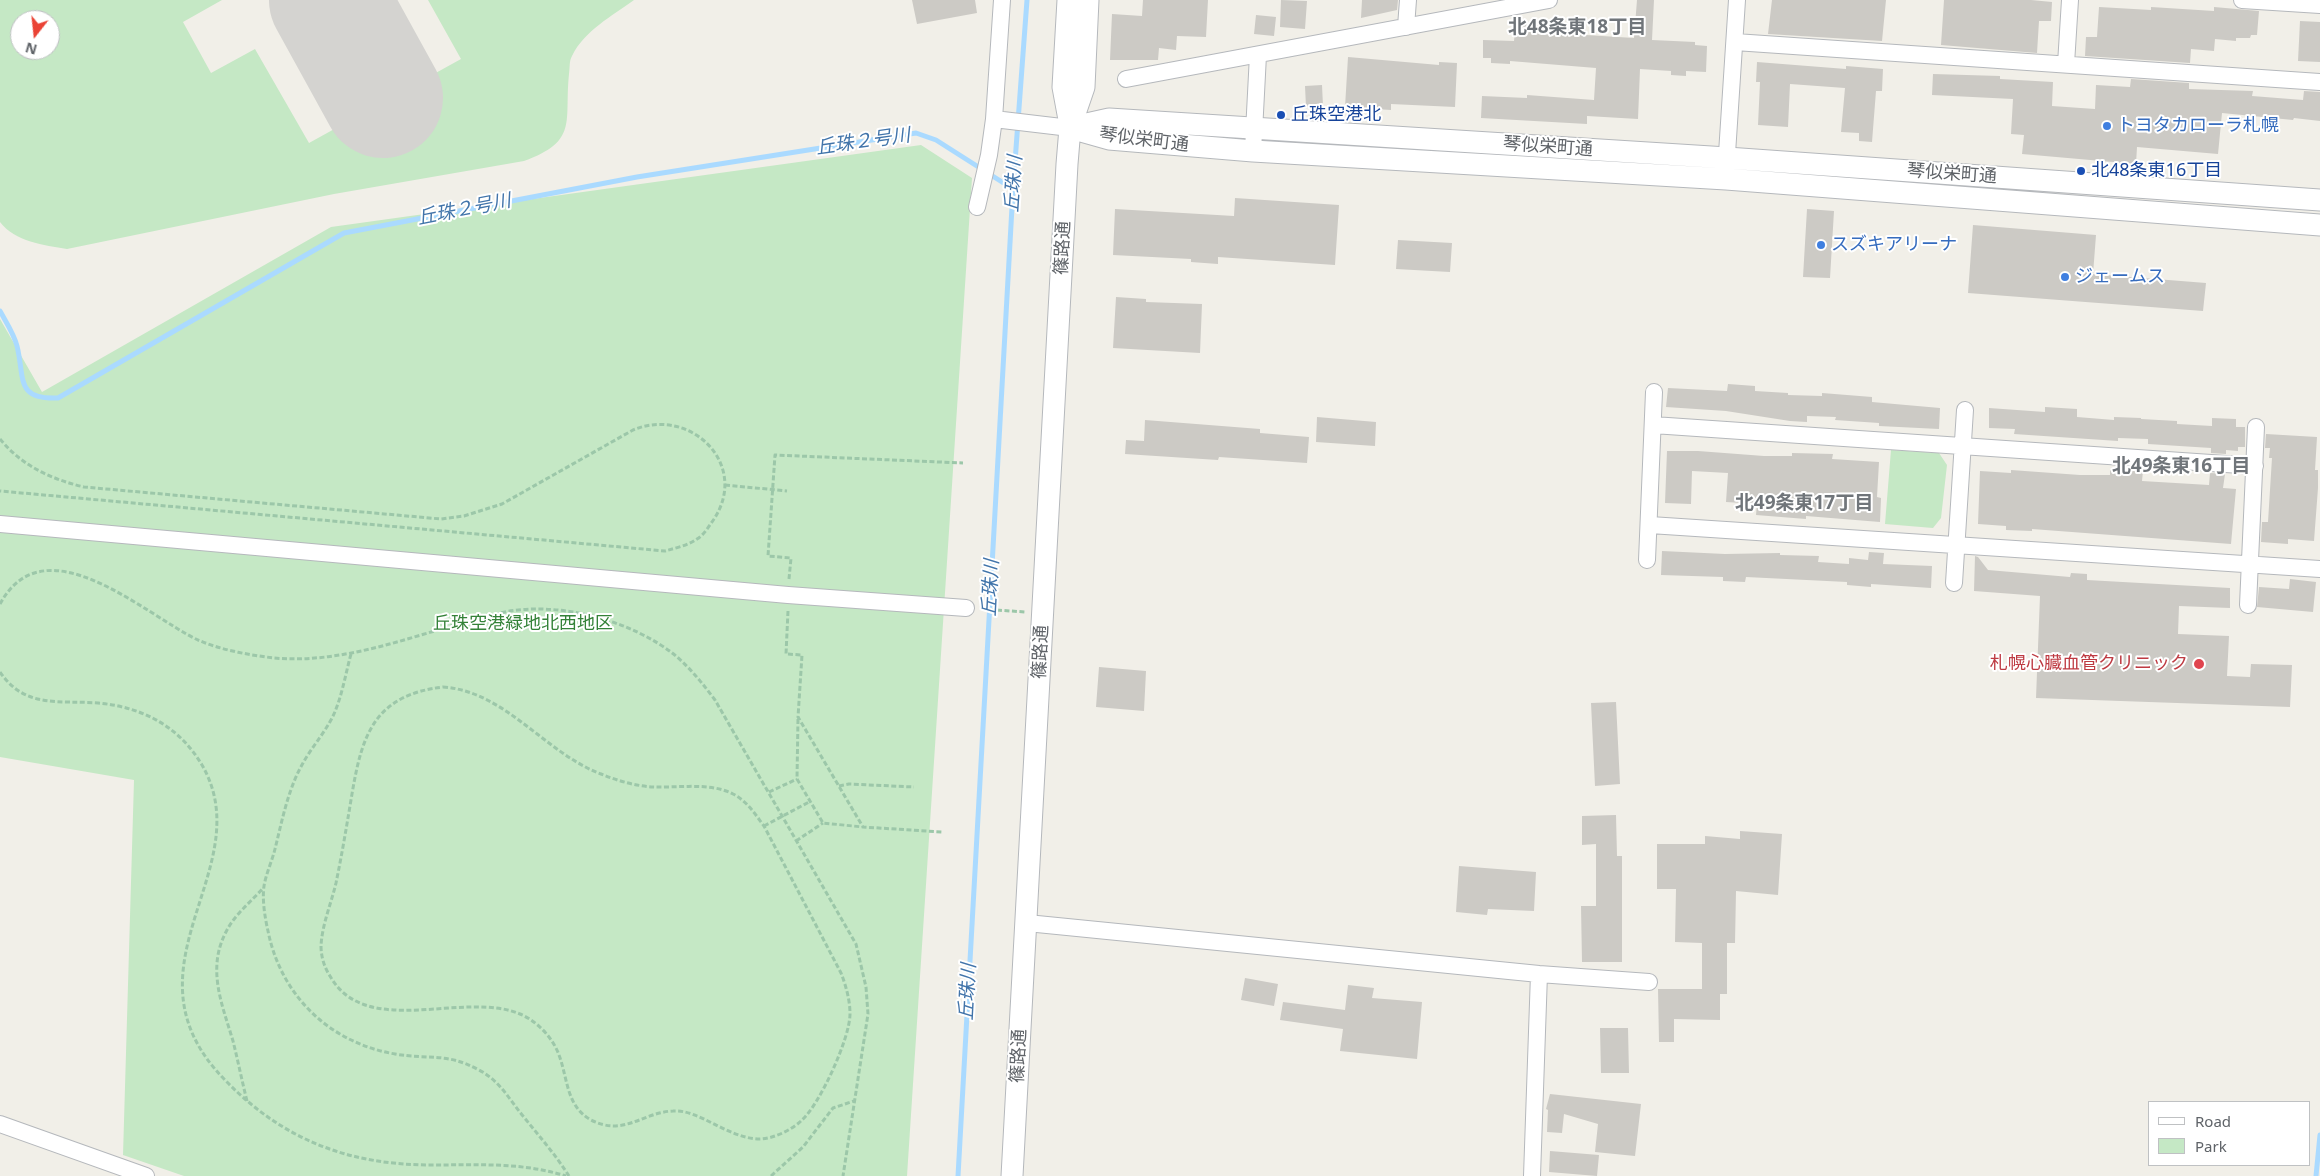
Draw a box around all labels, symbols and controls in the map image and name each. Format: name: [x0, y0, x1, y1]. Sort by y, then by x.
north arrow: [10, 10, 60, 60]
district label: 北48条東18丁目: [1508, 17, 1646, 39]
text: N: [23, 38, 39, 60]
place label: 丘珠空港北: [1291, 104, 1381, 126]
marker: 丘珠空港北: [1275, 109, 1287, 121]
place label: トヨタカローラ札幌: [2117, 115, 2279, 137]
marker: トヨタカローラ札幌: [2101, 120, 2113, 132]
water label: 丘珠２号川: [814, 124, 912, 160]
street label: 琴似栄町通: [1098, 124, 1190, 156]
street label: 琴似栄町通: [1502, 133, 1594, 161]
water label: 丘珠川: [1001, 155, 1027, 213]
street label: 琴似栄町通: [1906, 160, 1998, 188]
place label: 北48条東16丁目: [2091, 160, 2222, 182]
marker: 北48条東16丁目: [2075, 165, 2087, 177]
water label: 丘珠２号川: [415, 190, 513, 230]
street label: 篠路通: [1051, 220, 1075, 276]
place label: スズキアリーナ: [1831, 234, 1957, 256]
marker: スズキアリーナ: [1815, 239, 1827, 251]
place label: ジェームス: [2075, 266, 2165, 288]
marker: ジェームス: [2059, 271, 2071, 283]
district label: 北49条東16丁目: [2112, 456, 2250, 478]
district label: 北49条東17丁目: [1735, 493, 1873, 515]
water label: 丘珠川: [978, 559, 1004, 617]
park label: 丘珠空港緑地北西地区: [433, 613, 613, 635]
street label: 篠路通: [1029, 624, 1053, 680]
place label: 札幌心臓血管クリニック: [1990, 653, 2188, 675]
marker: 札幌心臓血管クリニック: [2192, 657, 2206, 671]
water label: 丘珠川: [955, 963, 981, 1021]
street label: 篠路通: [1007, 1028, 1031, 1084]
legend: [2148, 1101, 2310, 1166]
text: Road: [2195, 1111, 2231, 1131]
text: Park: [2195, 1136, 2227, 1156]

